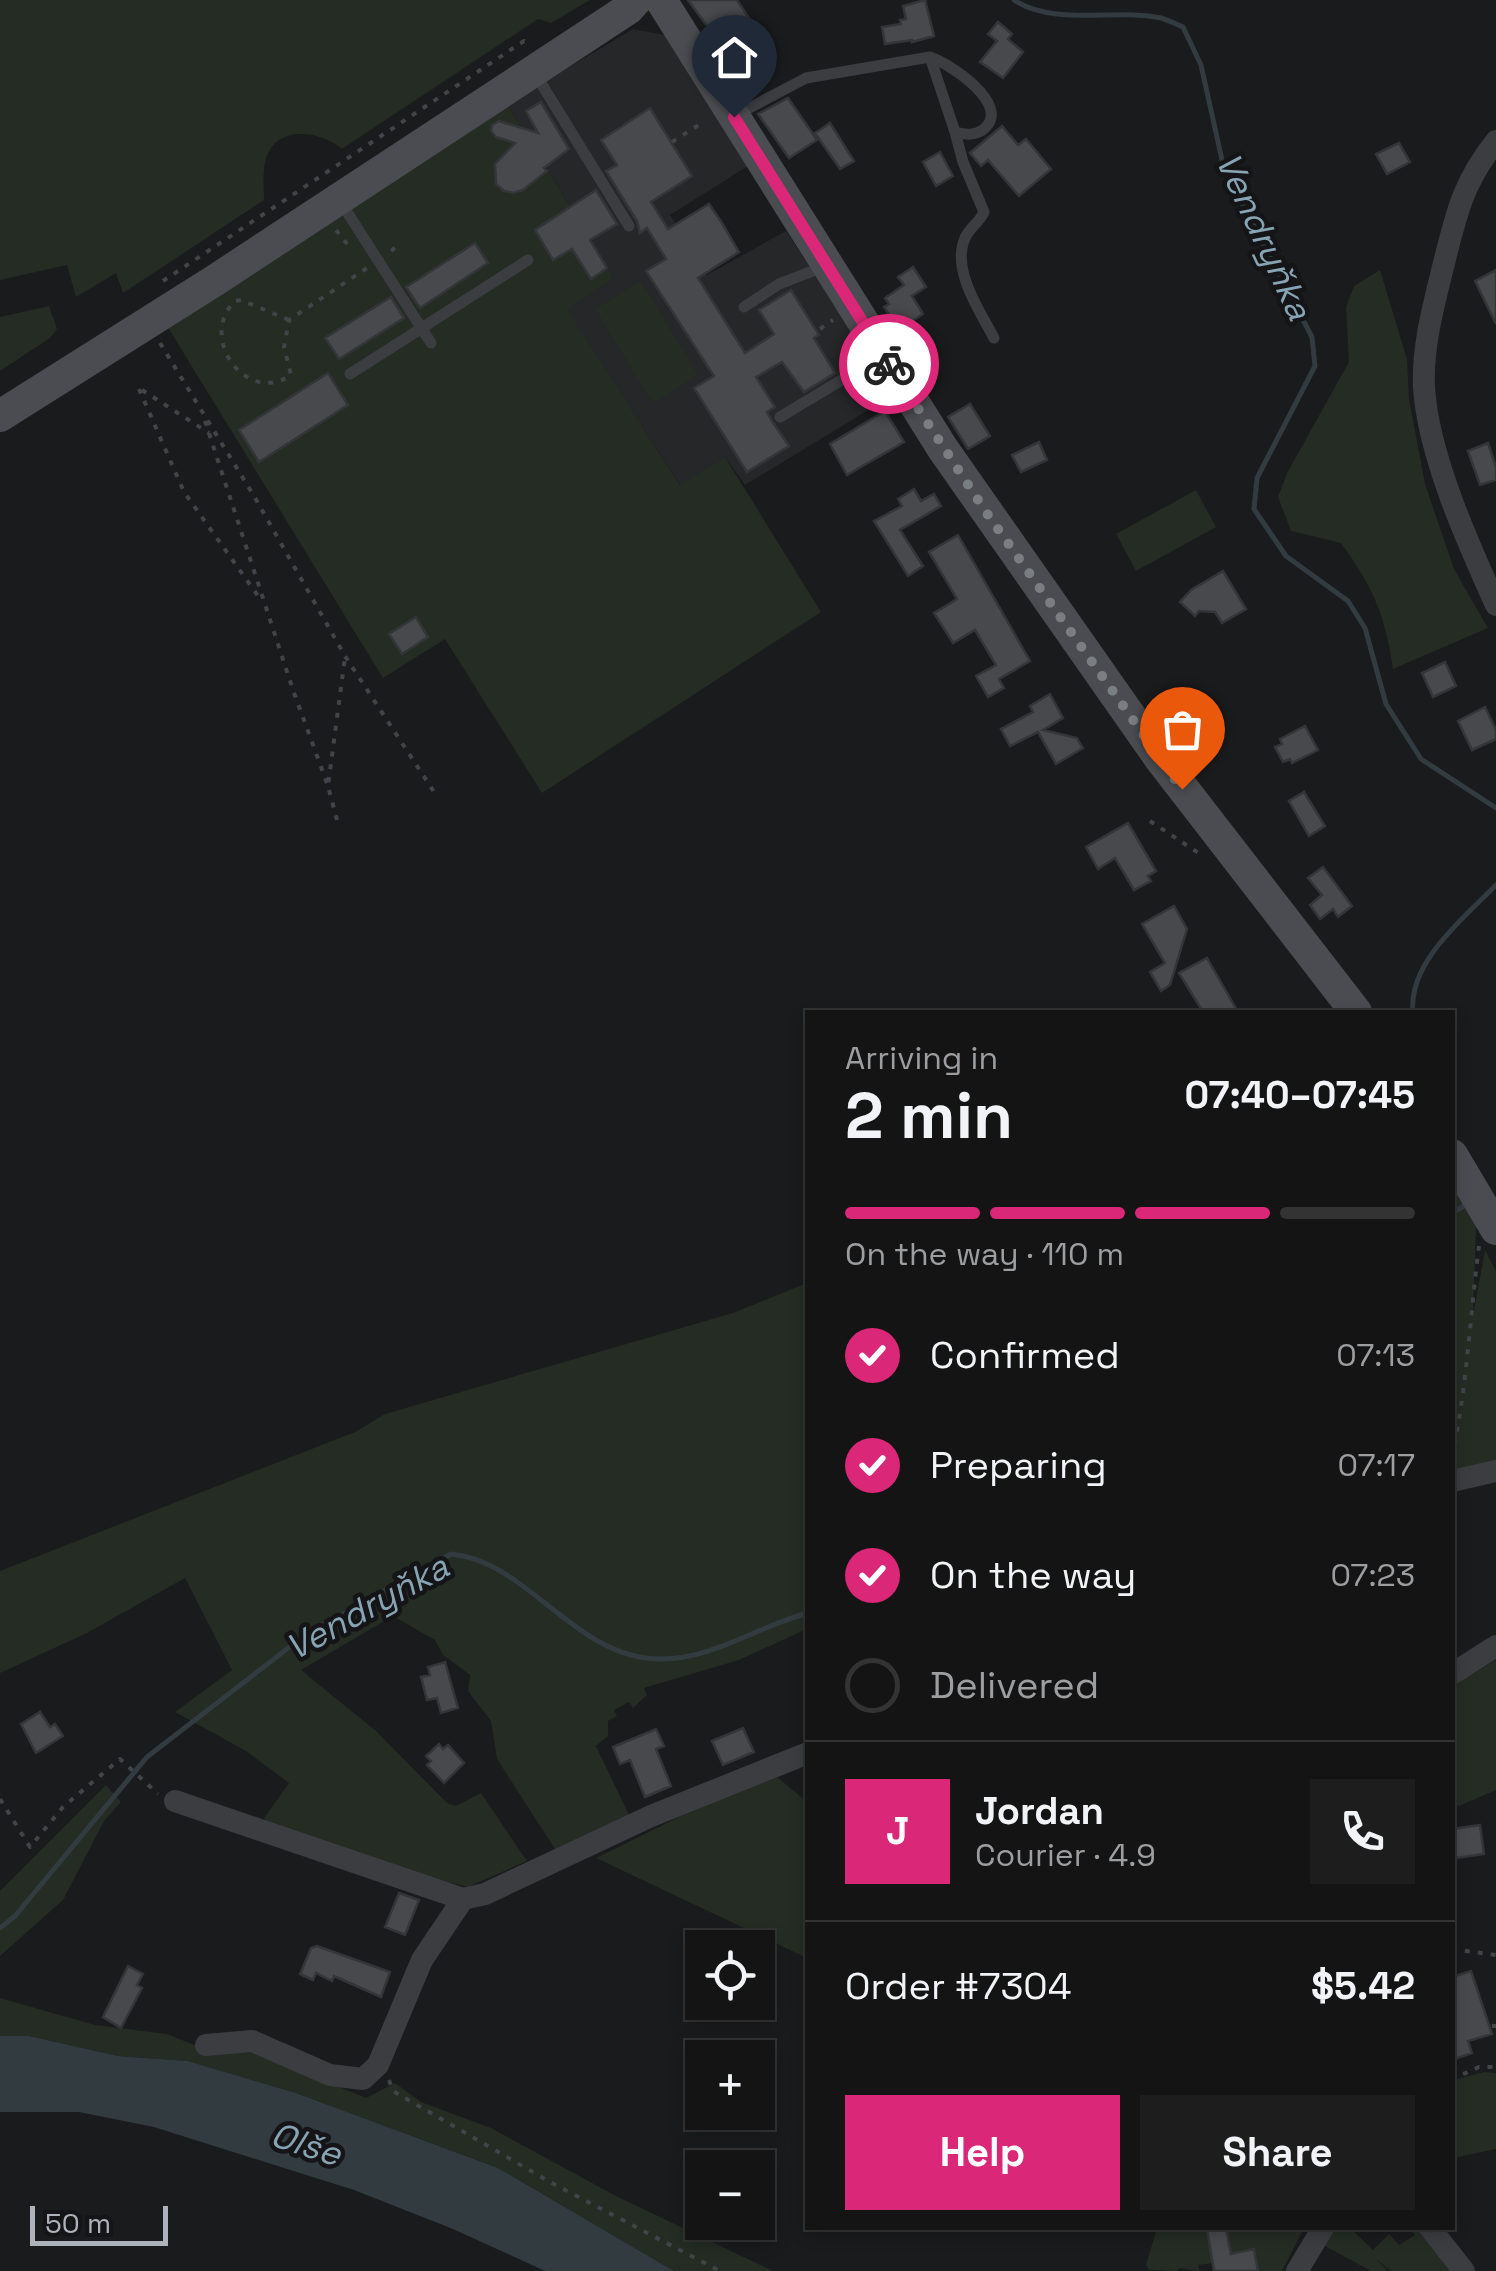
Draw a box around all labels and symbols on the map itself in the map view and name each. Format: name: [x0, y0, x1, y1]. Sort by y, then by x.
pin: [692, 15, 777, 118]
water label: Vendryňka: [1206, 145, 1322, 328]
courier: [839, 314, 939, 414]
pin: [1140, 687, 1225, 790]
water label: Vendryňka: [278, 1544, 457, 1670]
water label: Olše: [265, 2112, 348, 2176]
scale bar: [30, 2201, 168, 2246]

